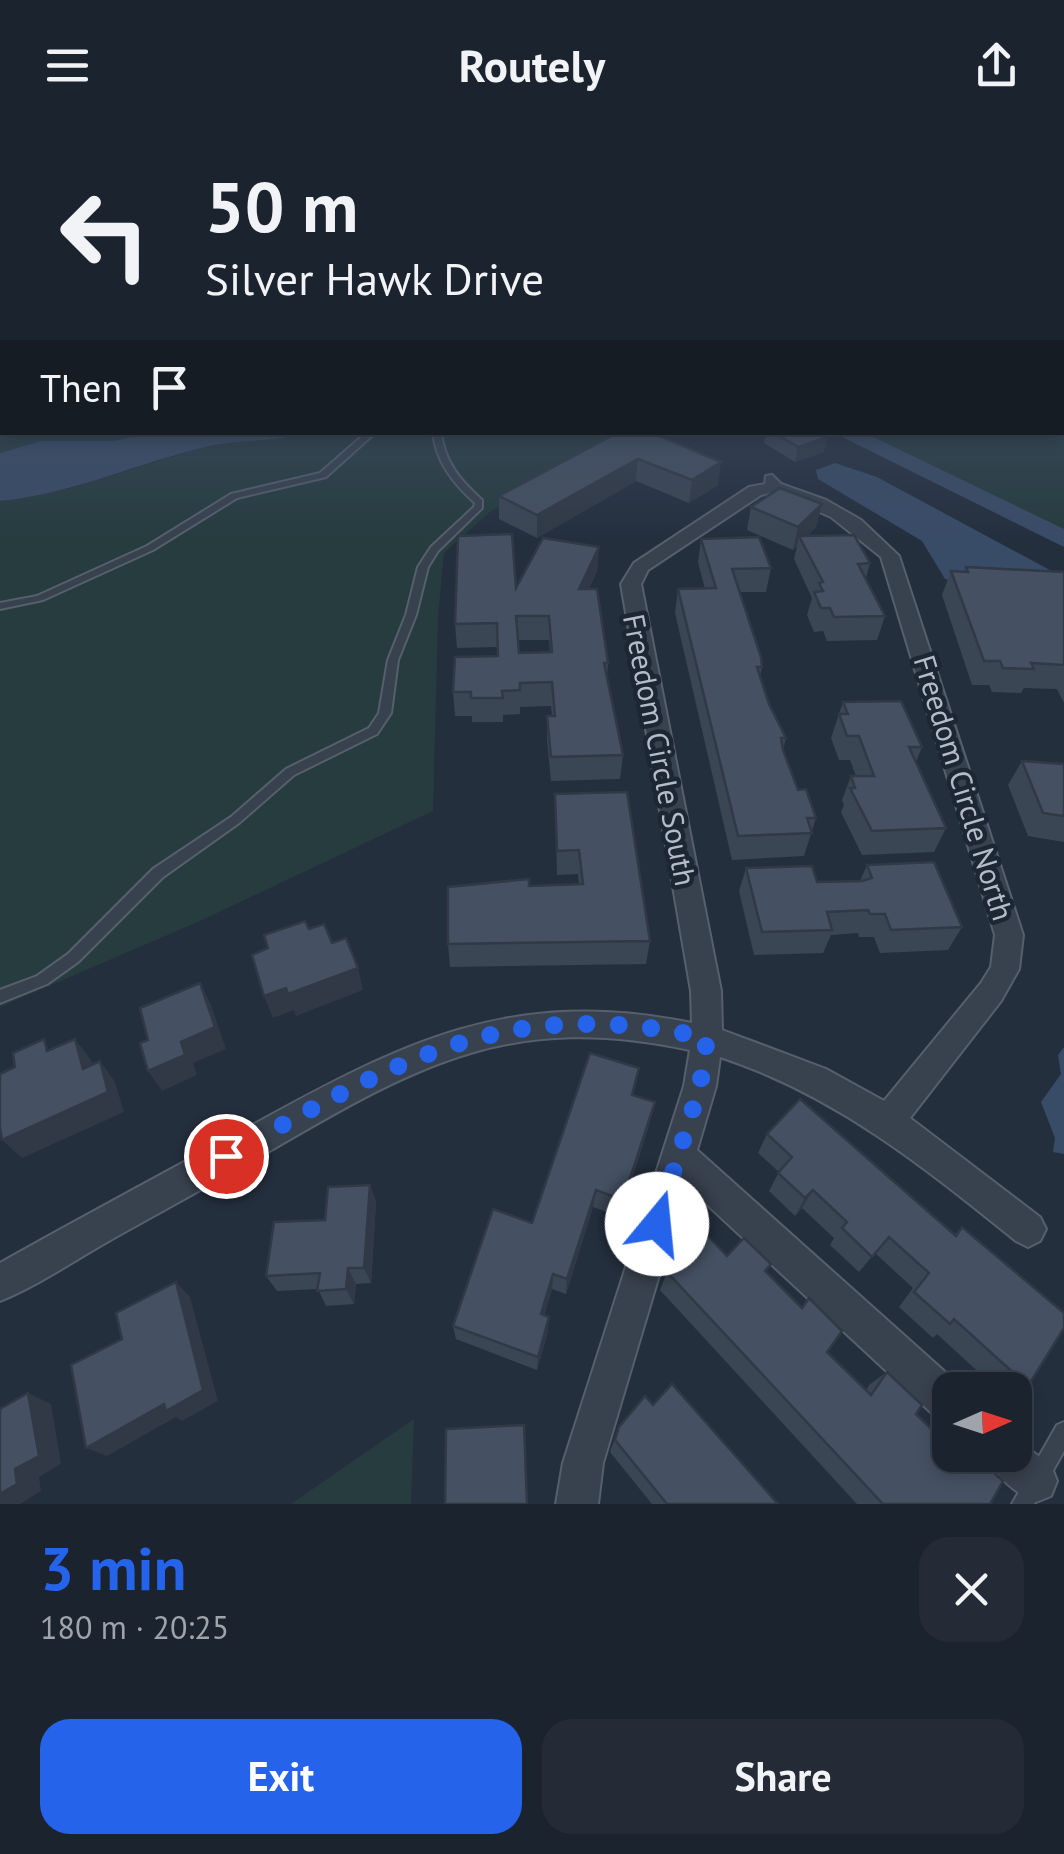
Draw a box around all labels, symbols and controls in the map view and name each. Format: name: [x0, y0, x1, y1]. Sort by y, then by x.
text: Routely: [459, 36, 605, 94]
icon: menu: [40, 38, 95, 93]
icon: share: [969, 38, 1024, 93]
text: 50 m: [205, 161, 358, 251]
icon: left: [40, 170, 170, 300]
text: Silver Hawk Drive: [205, 249, 544, 307]
icon: arrive: [142, 360, 197, 415]
text: Then: [40, 363, 122, 412]
street label: Freedom Circle South: [615, 610, 706, 889]
street label: Freedom Circle North: [906, 650, 1023, 925]
pin: [184, 1114, 269, 1199]
icon: arrive: [199, 1129, 254, 1184]
position arrow: [605, 1172, 709, 1276]
north arrow: [932, 1372, 1032, 1472]
map controls: [932, 1372, 1032, 1472]
text: 3 min: [40, 1529, 186, 1607]
button: close: [919, 1537, 1024, 1642]
text: 180 m · 20:25: [40, 1606, 229, 1648]
button: Exit: [40, 1719, 522, 1834]
button: Share: [542, 1719, 1024, 1834]

